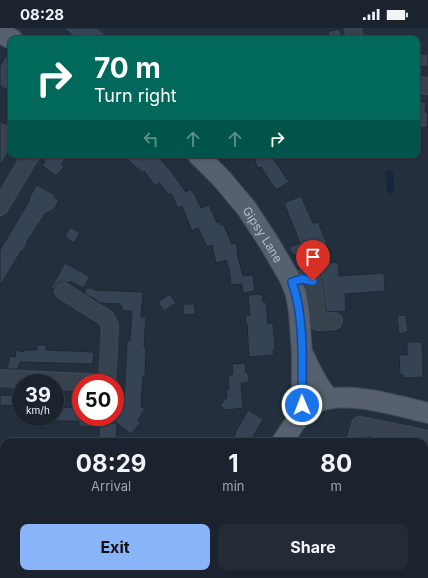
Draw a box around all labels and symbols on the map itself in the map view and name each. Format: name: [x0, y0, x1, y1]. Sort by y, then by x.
street label: Gipsy Lane: [240, 204, 286, 265]
pin: [296, 240, 330, 281]
speed limit sign: 50: [72, 374, 124, 426]
position arrow: [281, 384, 323, 426]

